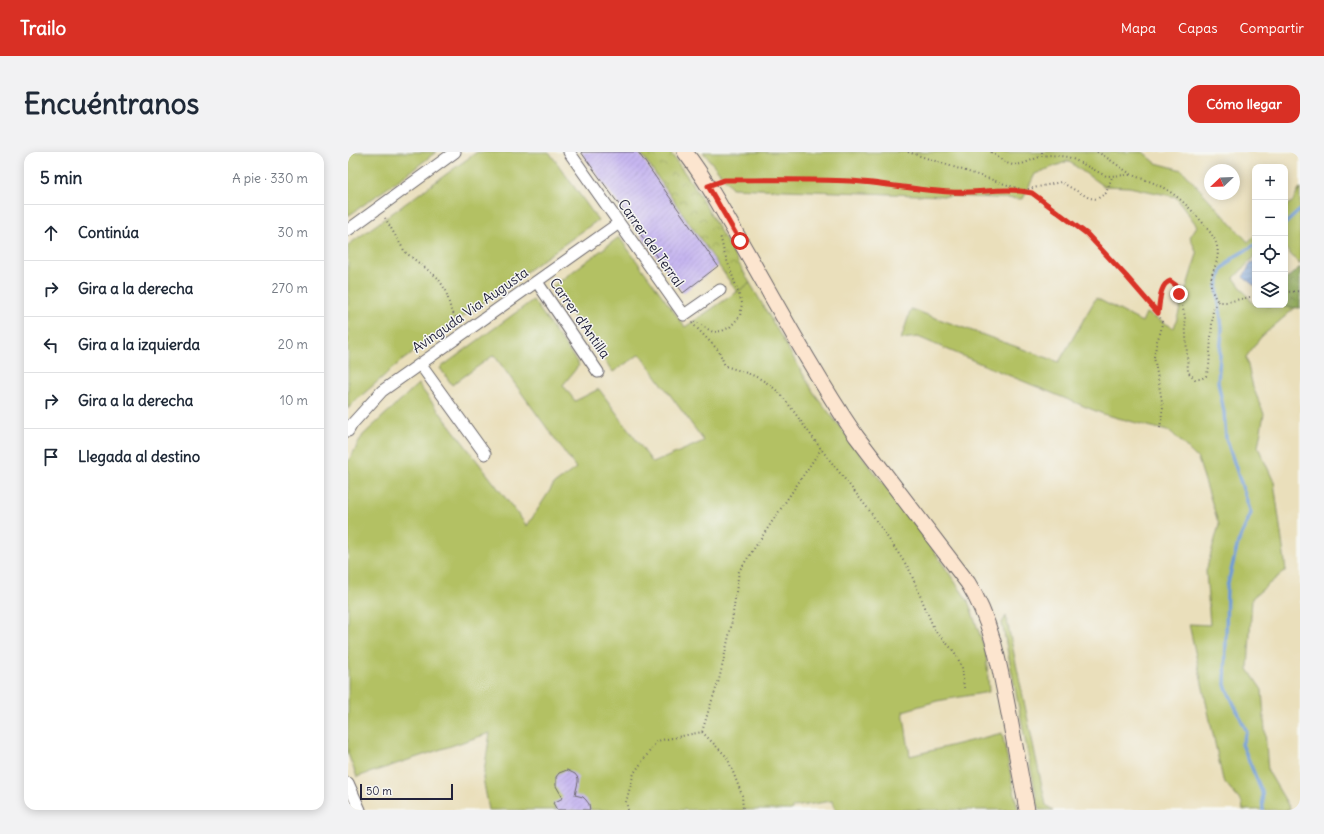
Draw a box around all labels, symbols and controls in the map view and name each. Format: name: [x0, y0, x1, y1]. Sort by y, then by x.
text: Trailo: [20, 16, 66, 40]
text: Mapa: [1121, 19, 1156, 37]
text: Capas: [1178, 19, 1218, 37]
text: Compartir: [1240, 19, 1304, 37]
button: Cómo llegar: [1188, 85, 1300, 123]
text: Encuéntranos: [24, 86, 199, 122]
north arrow: [1204, 164, 1240, 200]
map controls: [1252, 164, 1288, 308]
button: +: [1252, 164, 1288, 200]
text: 5 min: [40, 167, 82, 189]
text: A pie · 330 m: [232, 170, 308, 187]
street label: Carrer del Terral: [614, 196, 688, 290]
button: −: [1252, 200, 1288, 236]
icon: ahead: [40, 222, 62, 244]
text: Continúa: [78, 223, 139, 242]
text: 30 m: [278, 224, 308, 241]
route start: [731, 232, 749, 250]
button: locate: [1252, 236, 1288, 272]
street label: Avinguda Via Augusta: [408, 263, 532, 357]
button: layers: [1252, 272, 1288, 308]
street label: Carrer d'Antilla: [546, 274, 614, 362]
icon: right: [40, 278, 62, 300]
text: Gira a la derecha: [78, 279, 193, 298]
text: 270 m: [271, 280, 308, 297]
route end: [1170, 285, 1188, 303]
icon: left: [40, 334, 62, 356]
text: Gira a la izquierda: [78, 335, 200, 354]
text: 20 m: [278, 336, 308, 353]
icon: right: [40, 390, 62, 412]
text: Gira a la derecha: [78, 391, 193, 410]
text: 10 m: [280, 392, 308, 409]
icon: arrive: [40, 446, 62, 468]
text: Llegada al destino: [78, 447, 200, 466]
scale bar: [360, 782, 453, 801]
text: 50 m: [366, 784, 392, 798]

